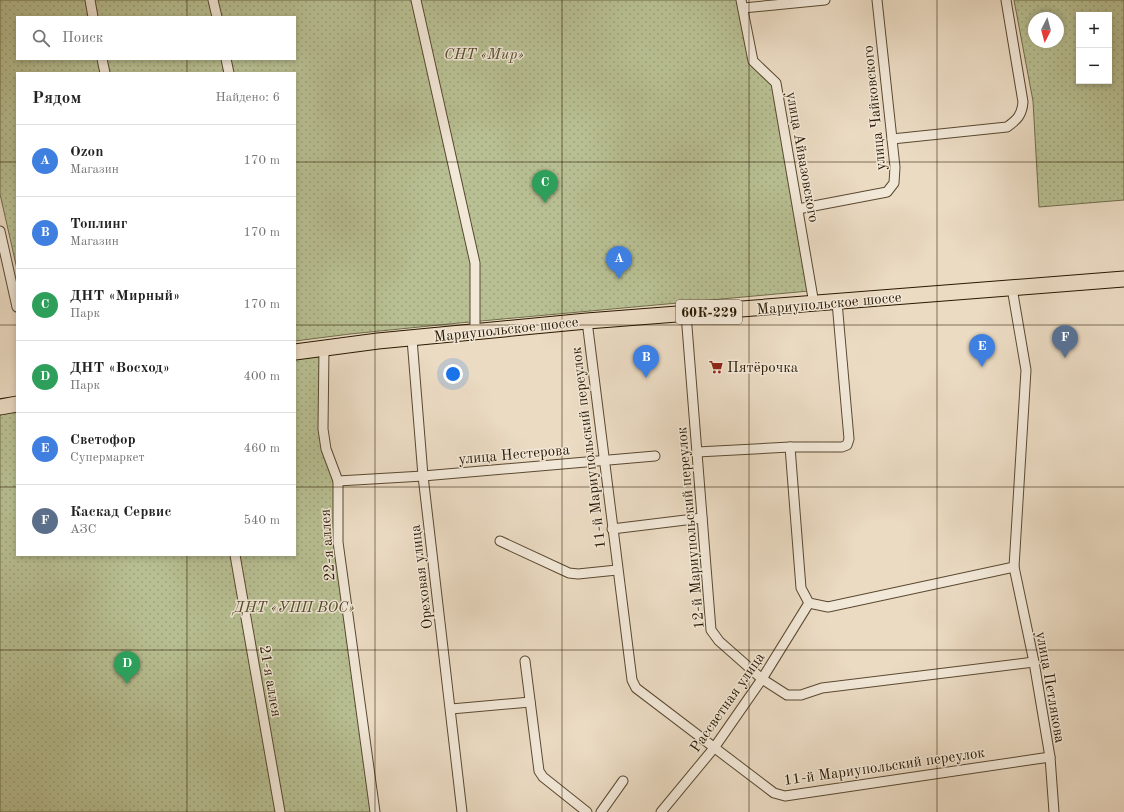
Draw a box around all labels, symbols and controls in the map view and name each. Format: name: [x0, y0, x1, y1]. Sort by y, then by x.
north arrow: [1028, 12, 1064, 48]
map controls: [1076, 12, 1112, 84]
button: +: [1076, 12, 1112, 48]
search box: [16, 16, 296, 60]
icon: search: [30, 27, 52, 49]
text: Поиск: [62, 31, 103, 46]
street label: улица Чайковского: [861, 44, 890, 171]
park label: СНТ «Мир»: [444, 48, 524, 63]
button: −: [1076, 48, 1112, 84]
text: Рядом: [32, 90, 81, 107]
text: Найдено: 6: [216, 91, 280, 104]
street label: улица Айвазовского: [783, 91, 820, 224]
text: Ozon: [70, 145, 103, 160]
text: A: [40, 154, 50, 167]
text: 170 m: [243, 154, 280, 167]
text: Магазин: [70, 163, 119, 176]
pin: C: [532, 170, 558, 203]
text: Топлинг: [70, 217, 127, 232]
text: B: [40, 226, 50, 239]
text: 170 m: [243, 226, 280, 239]
text: Магазин: [70, 235, 119, 248]
pin: A: [606, 246, 632, 279]
text: ДНТ «Мирный»: [70, 289, 180, 304]
street label: Мариупольское шоссе: [756, 291, 902, 318]
text: C: [41, 298, 49, 311]
text: 170 m: [243, 298, 280, 311]
road number: 60К-229: [676, 300, 742, 324]
text: Парк: [70, 307, 100, 320]
street label: Мариупольское шоссе: [433, 315, 579, 346]
pin: F: [1052, 325, 1078, 358]
pin: E: [969, 334, 995, 367]
pin: B: [633, 345, 659, 378]
street label: 11-й Мариупольский переулок: [570, 346, 609, 549]
supermarket icon: Пятёрочка: [708, 359, 724, 375]
text: ДНТ «Восход»: [70, 361, 170, 376]
place label: Пятёрочка: [727, 361, 799, 376]
your location: [443, 364, 463, 384]
text: D: [40, 370, 50, 383]
text: 400 m: [243, 370, 280, 383]
text: Парк: [70, 379, 100, 392]
street label: 12-й Мариупольский переулок: [675, 426, 708, 630]
text: Светофор: [70, 433, 136, 448]
text: E: [41, 442, 49, 455]
text: 460 m: [243, 442, 280, 455]
street label: улица Нестерова: [458, 443, 571, 468]
text: Супермаркет: [70, 451, 145, 464]
text: Каскад Сервис: [70, 505, 171, 520]
street label: 22-я аллея: [318, 508, 338, 581]
text: F: [41, 514, 49, 527]
text: 540 m: [243, 514, 280, 527]
text: АЗС: [70, 523, 96, 536]
street label: Ореховая улица: [409, 523, 436, 630]
park label: ДНТ «УПП ВОС»: [231, 601, 355, 616]
street label: улица Петлякова: [1032, 630, 1067, 745]
street label: 21-я аллея: [256, 644, 283, 718]
street label: Рассветная улица: [688, 650, 769, 755]
pin: D: [114, 651, 140, 684]
street label: 11-й Мариупольский переулок: [783, 746, 986, 789]

